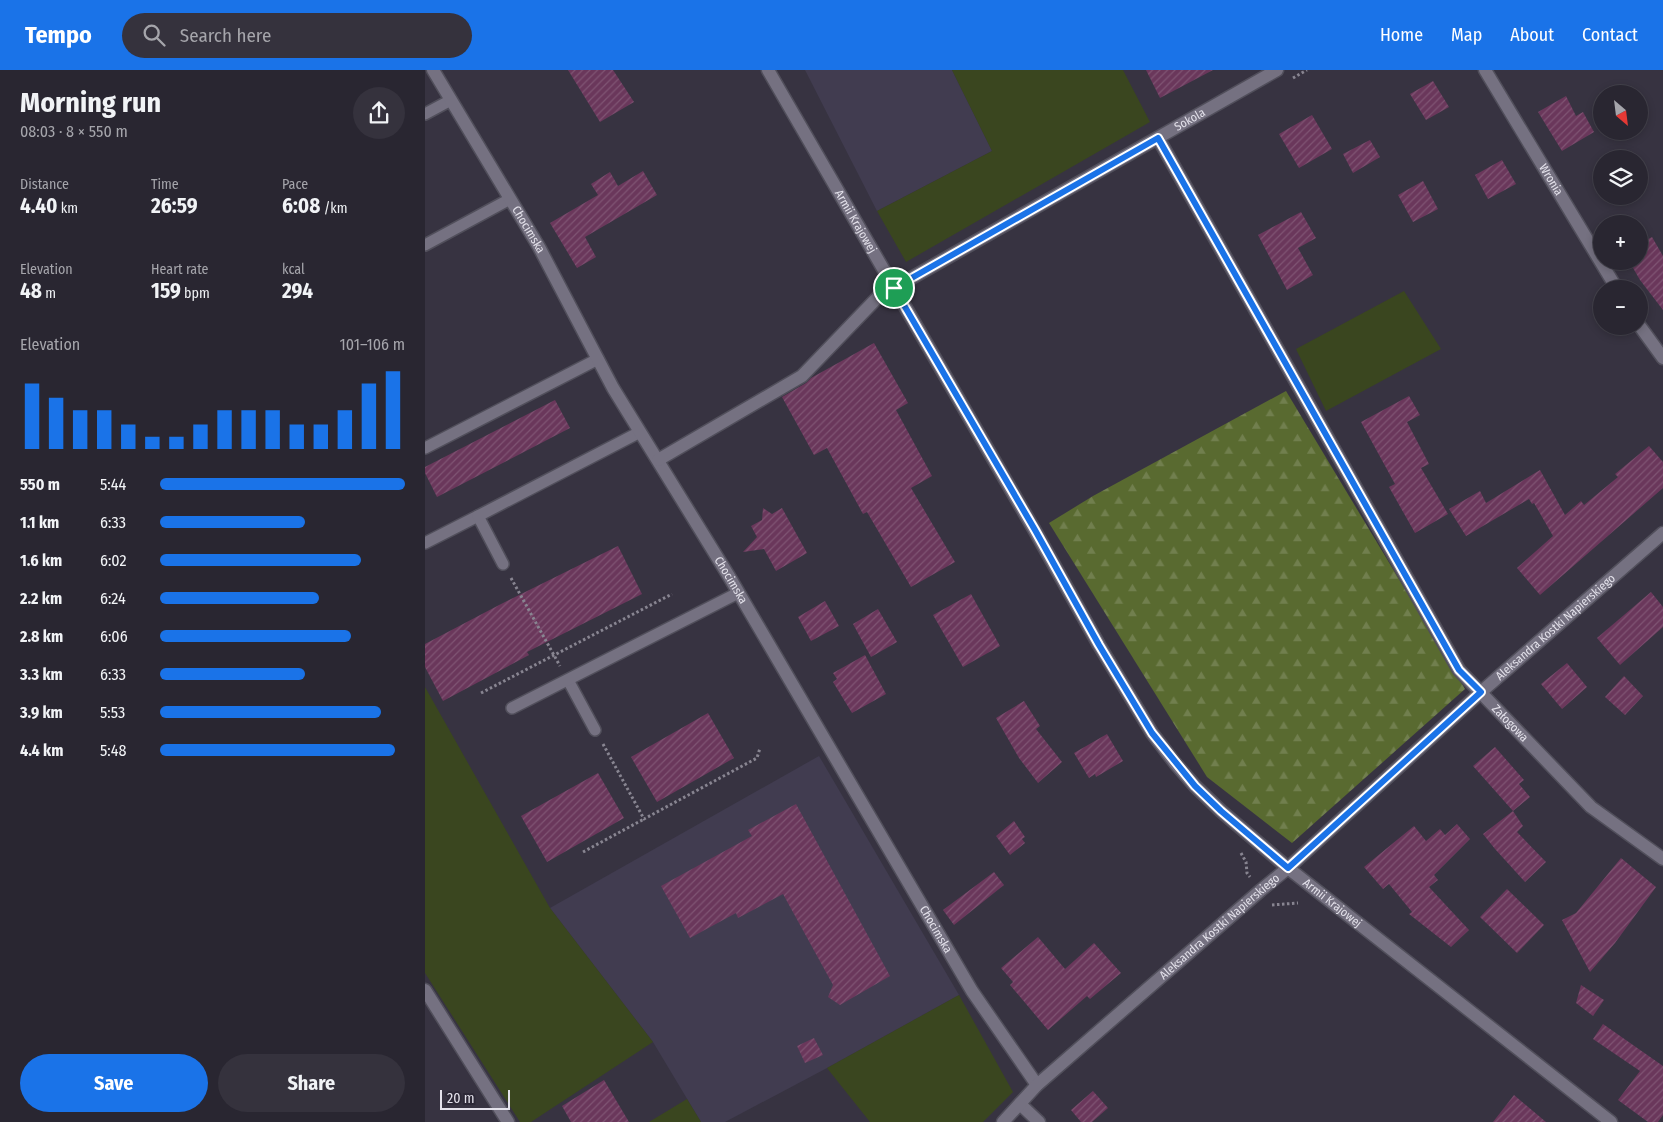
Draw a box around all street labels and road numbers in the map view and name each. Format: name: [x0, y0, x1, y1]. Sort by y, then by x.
street label: Sokola: [1172, 105, 1208, 134]
street label: Wronia: [1536, 161, 1566, 198]
street label: Armii Krajowej: [832, 187, 880, 256]
street label: Chocimska: [509, 203, 548, 256]
street label: Chocimska: [711, 554, 751, 606]
street label: Aleksandra Kostki Napierskiego: [1493, 571, 1618, 683]
street label: Załogowa: [1489, 702, 1531, 745]
street label: Aleksandra Kostki Napierskiego: [1157, 871, 1282, 982]
street label: Armii Krajowej: [1300, 876, 1365, 930]
street label: Chocimska: [917, 903, 955, 956]

